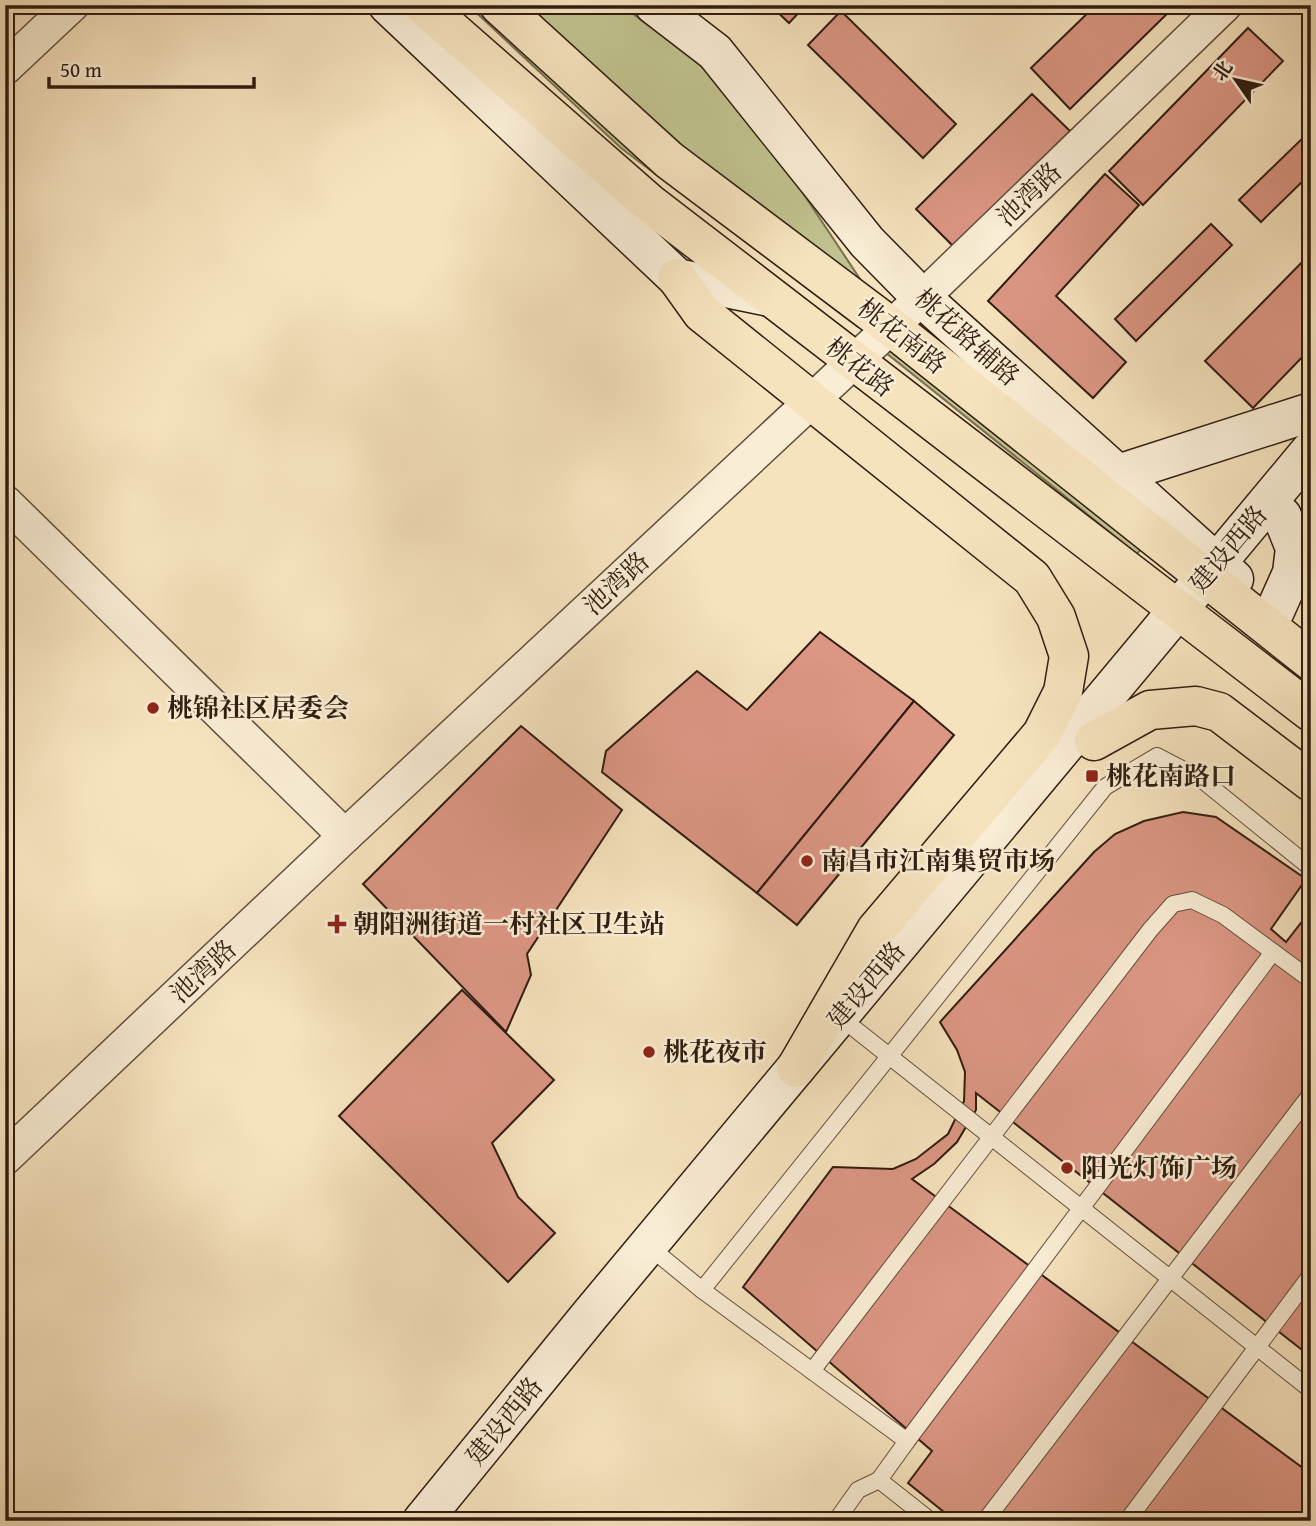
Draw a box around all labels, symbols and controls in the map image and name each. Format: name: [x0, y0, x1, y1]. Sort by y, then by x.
scale bar: [49, 46, 254, 90]
north arrow: [1200, 46, 1270, 116]
text: 50 m: [60, 54, 102, 85]
text: 北: [1205, 55, 1239, 86]
street label: 池湾路: [987, 153, 1070, 235]
street label: 桃花路辅路: [906, 279, 1029, 395]
street label: 桃花南路: [849, 288, 955, 383]
street label: 桃花路: [818, 327, 903, 406]
street label: 建设西路: [1179, 496, 1276, 601]
street label: 池湾路: [574, 542, 657, 623]
place label: 桃锦社区居委会: [167, 688, 349, 727]
marker: 桃锦社区居委会: [145, 700, 161, 716]
place label: 桃花南路口: [1106, 756, 1236, 795]
marker: 桃花南路口: [1084, 768, 1100, 784]
place label: 南昌市江南集贸市场: [821, 841, 1055, 880]
marker: 南昌市江南集贸市场: [799, 853, 815, 869]
place label: 朝阳洲街道一村社区卫生站: [353, 904, 665, 943]
marker: 朝阳洲街道一村社区卫生站: [327, 914, 347, 934]
street label: 池湾路: [161, 930, 244, 1011]
street label: 建设西路: [817, 932, 914, 1037]
place label: 桃花夜市: [663, 1032, 767, 1071]
marker: 桃花夜市: [641, 1044, 657, 1060]
place label: 阳光灯饰广场: [1081, 1148, 1237, 1187]
marker: 阳光灯饰广场: [1059, 1160, 1075, 1176]
street label: 建设西路: [456, 1368, 551, 1473]

